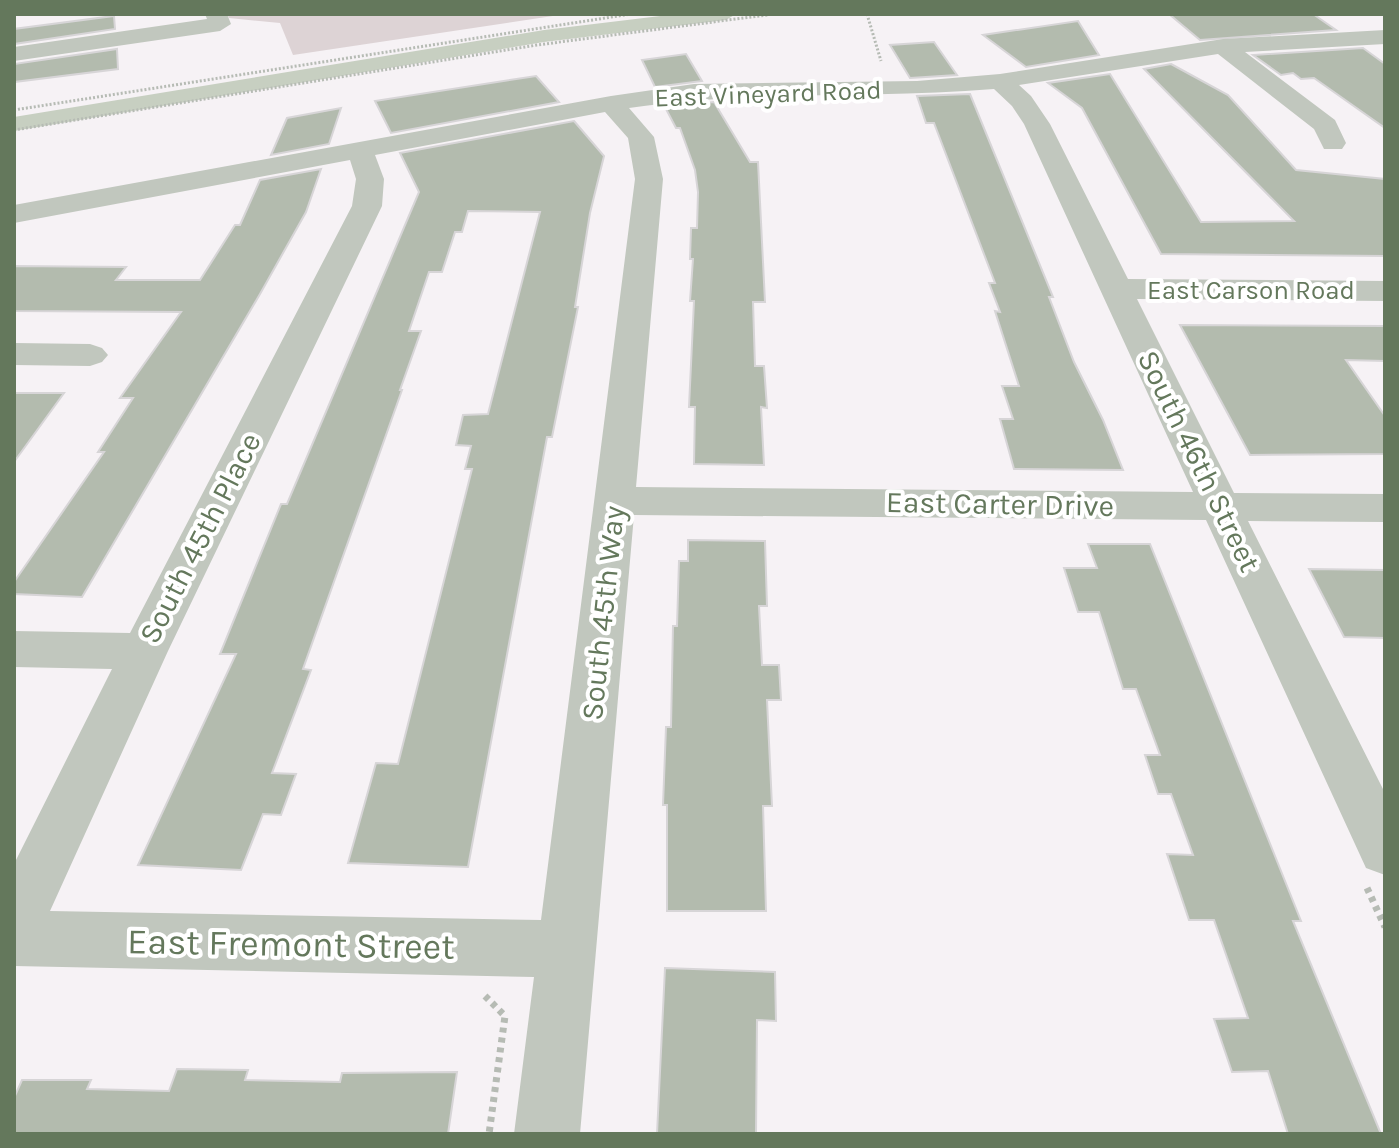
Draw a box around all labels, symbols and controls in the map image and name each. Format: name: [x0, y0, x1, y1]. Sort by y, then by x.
street label: East Vineyard Road: [654, 75, 882, 113]
street label: East Carson Road: [1147, 275, 1355, 306]
street label: South 46th Street: [1130, 344, 1268, 578]
street label: South 45th Place: [131, 427, 269, 649]
street label: East Carter Drive: [886, 484, 1114, 524]
street label: South 45th Way: [574, 504, 632, 722]
street label: East Fremont Street: [127, 920, 455, 968]

